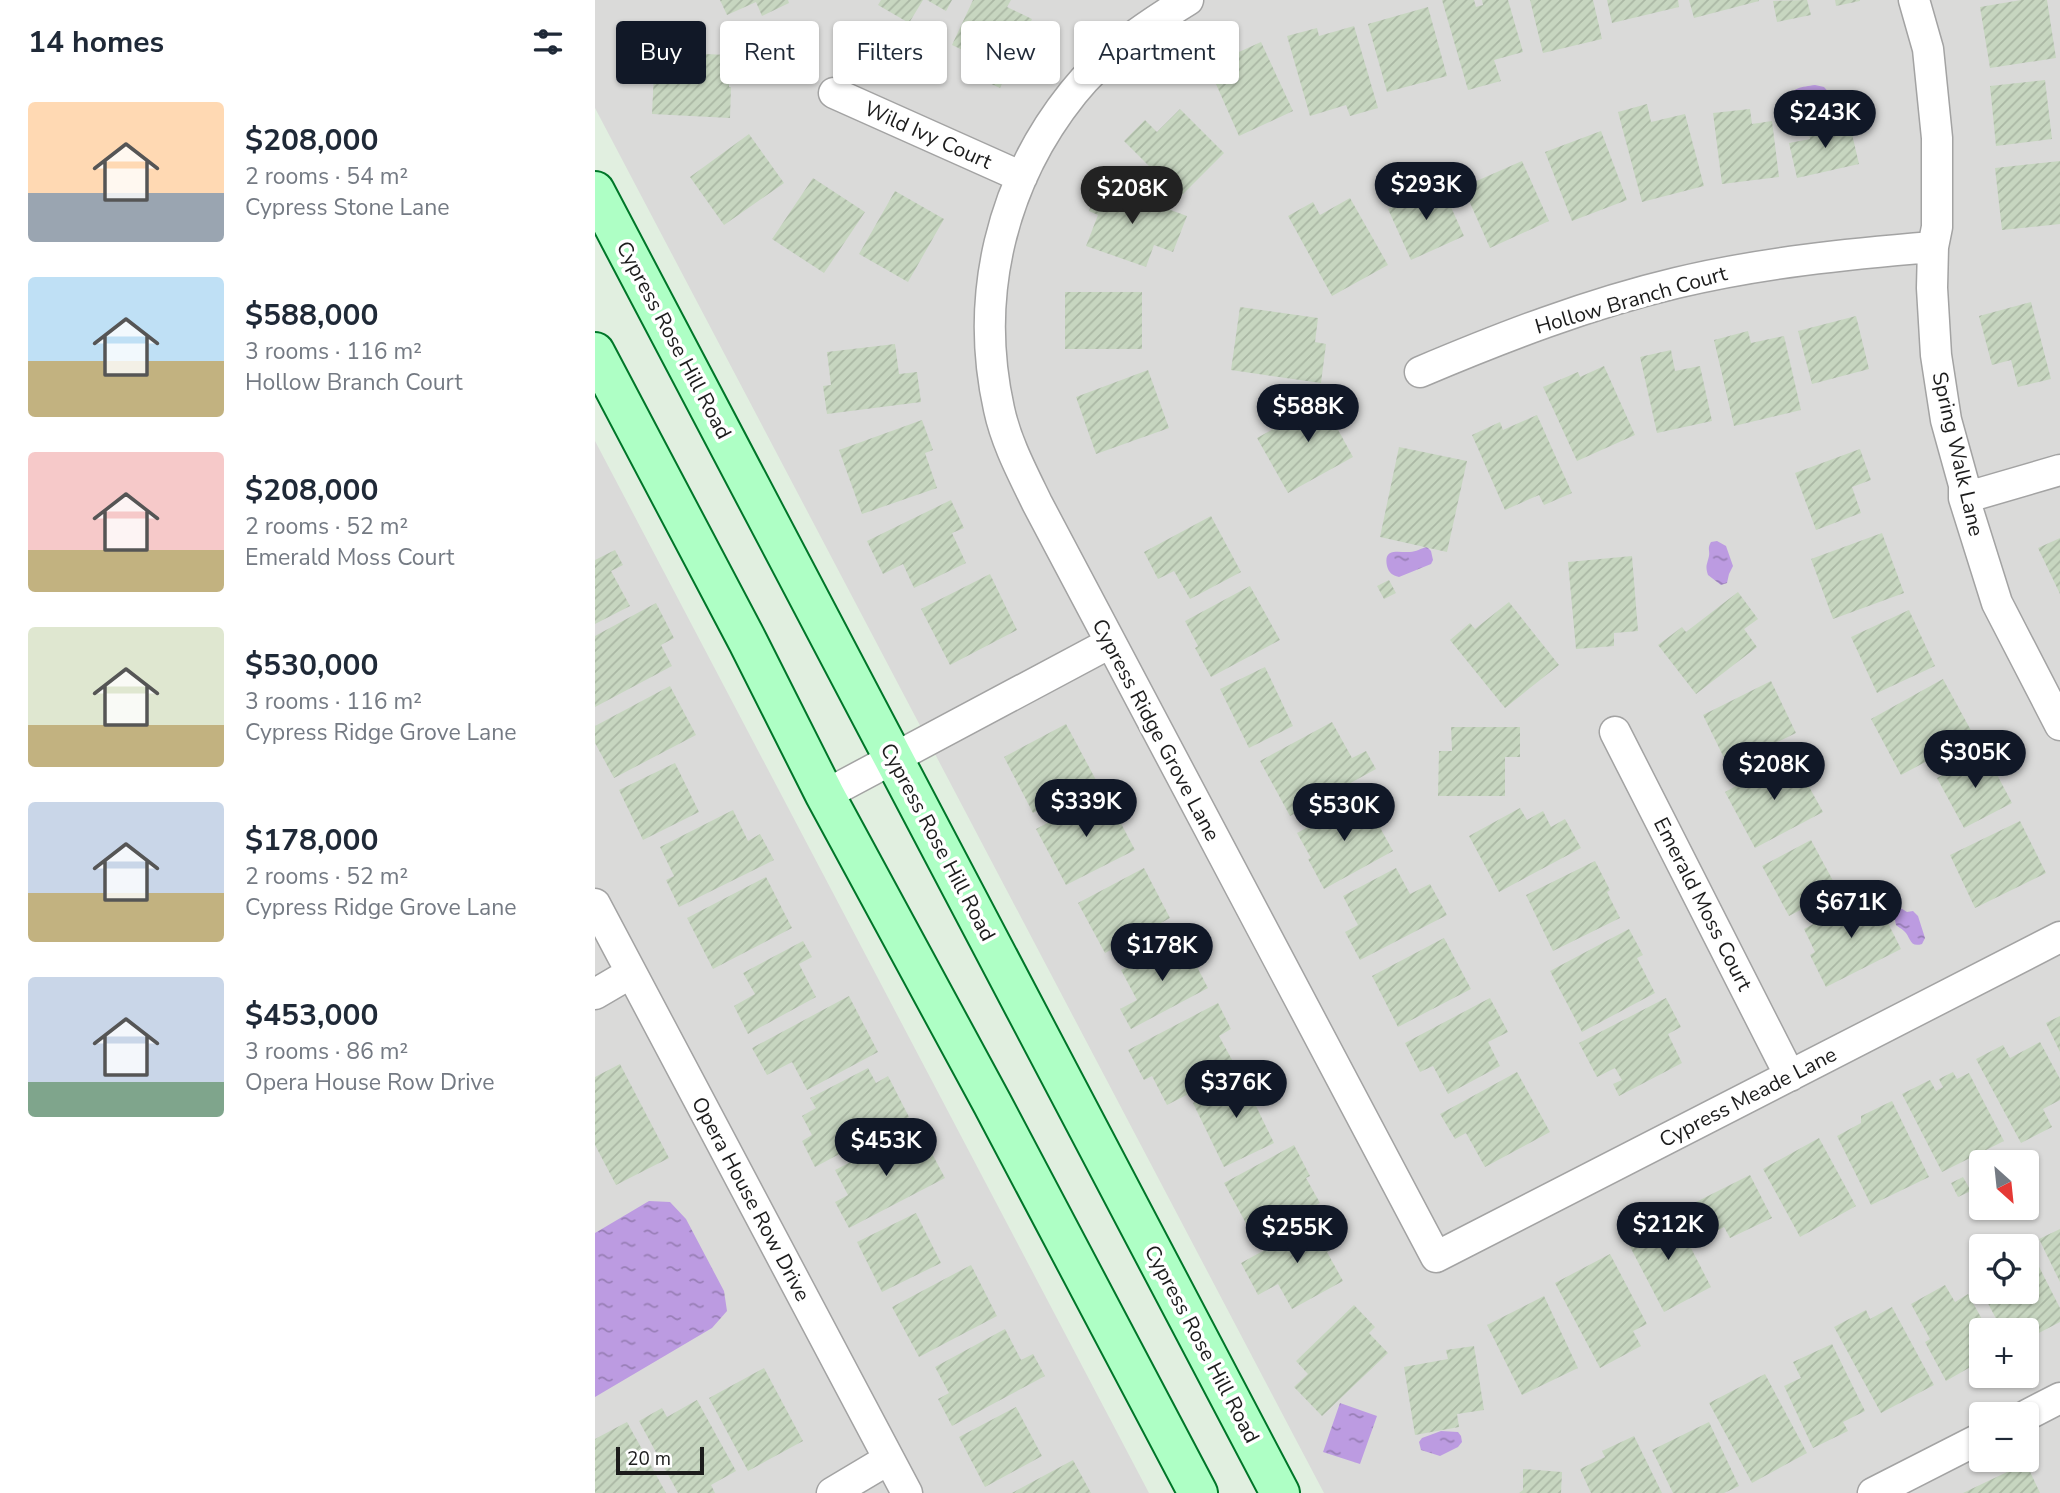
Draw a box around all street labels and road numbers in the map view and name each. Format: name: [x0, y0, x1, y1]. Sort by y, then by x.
street label: Wild Ivy Court: [860, 94, 997, 176]
street label: Cypress Rose Hill Road: [610, 236, 738, 444]
street label: Hollow Branch Court: [1532, 259, 1731, 341]
street label: Spring Walk Lane: [1925, 369, 1991, 539]
street label: Cypress Ridge Grove Lane: [1085, 614, 1227, 846]
street label: Cypress Rose Hill Road: [874, 738, 1002, 946]
street label: Emerald Moss Court: [1647, 812, 1759, 996]
street label: Cypress Meade Lane: [1655, 1040, 1841, 1154]
street label: Opera House Row Drive: [685, 1092, 817, 1306]
street label: Cypress Rose Hill Road: [1138, 1240, 1266, 1448]

